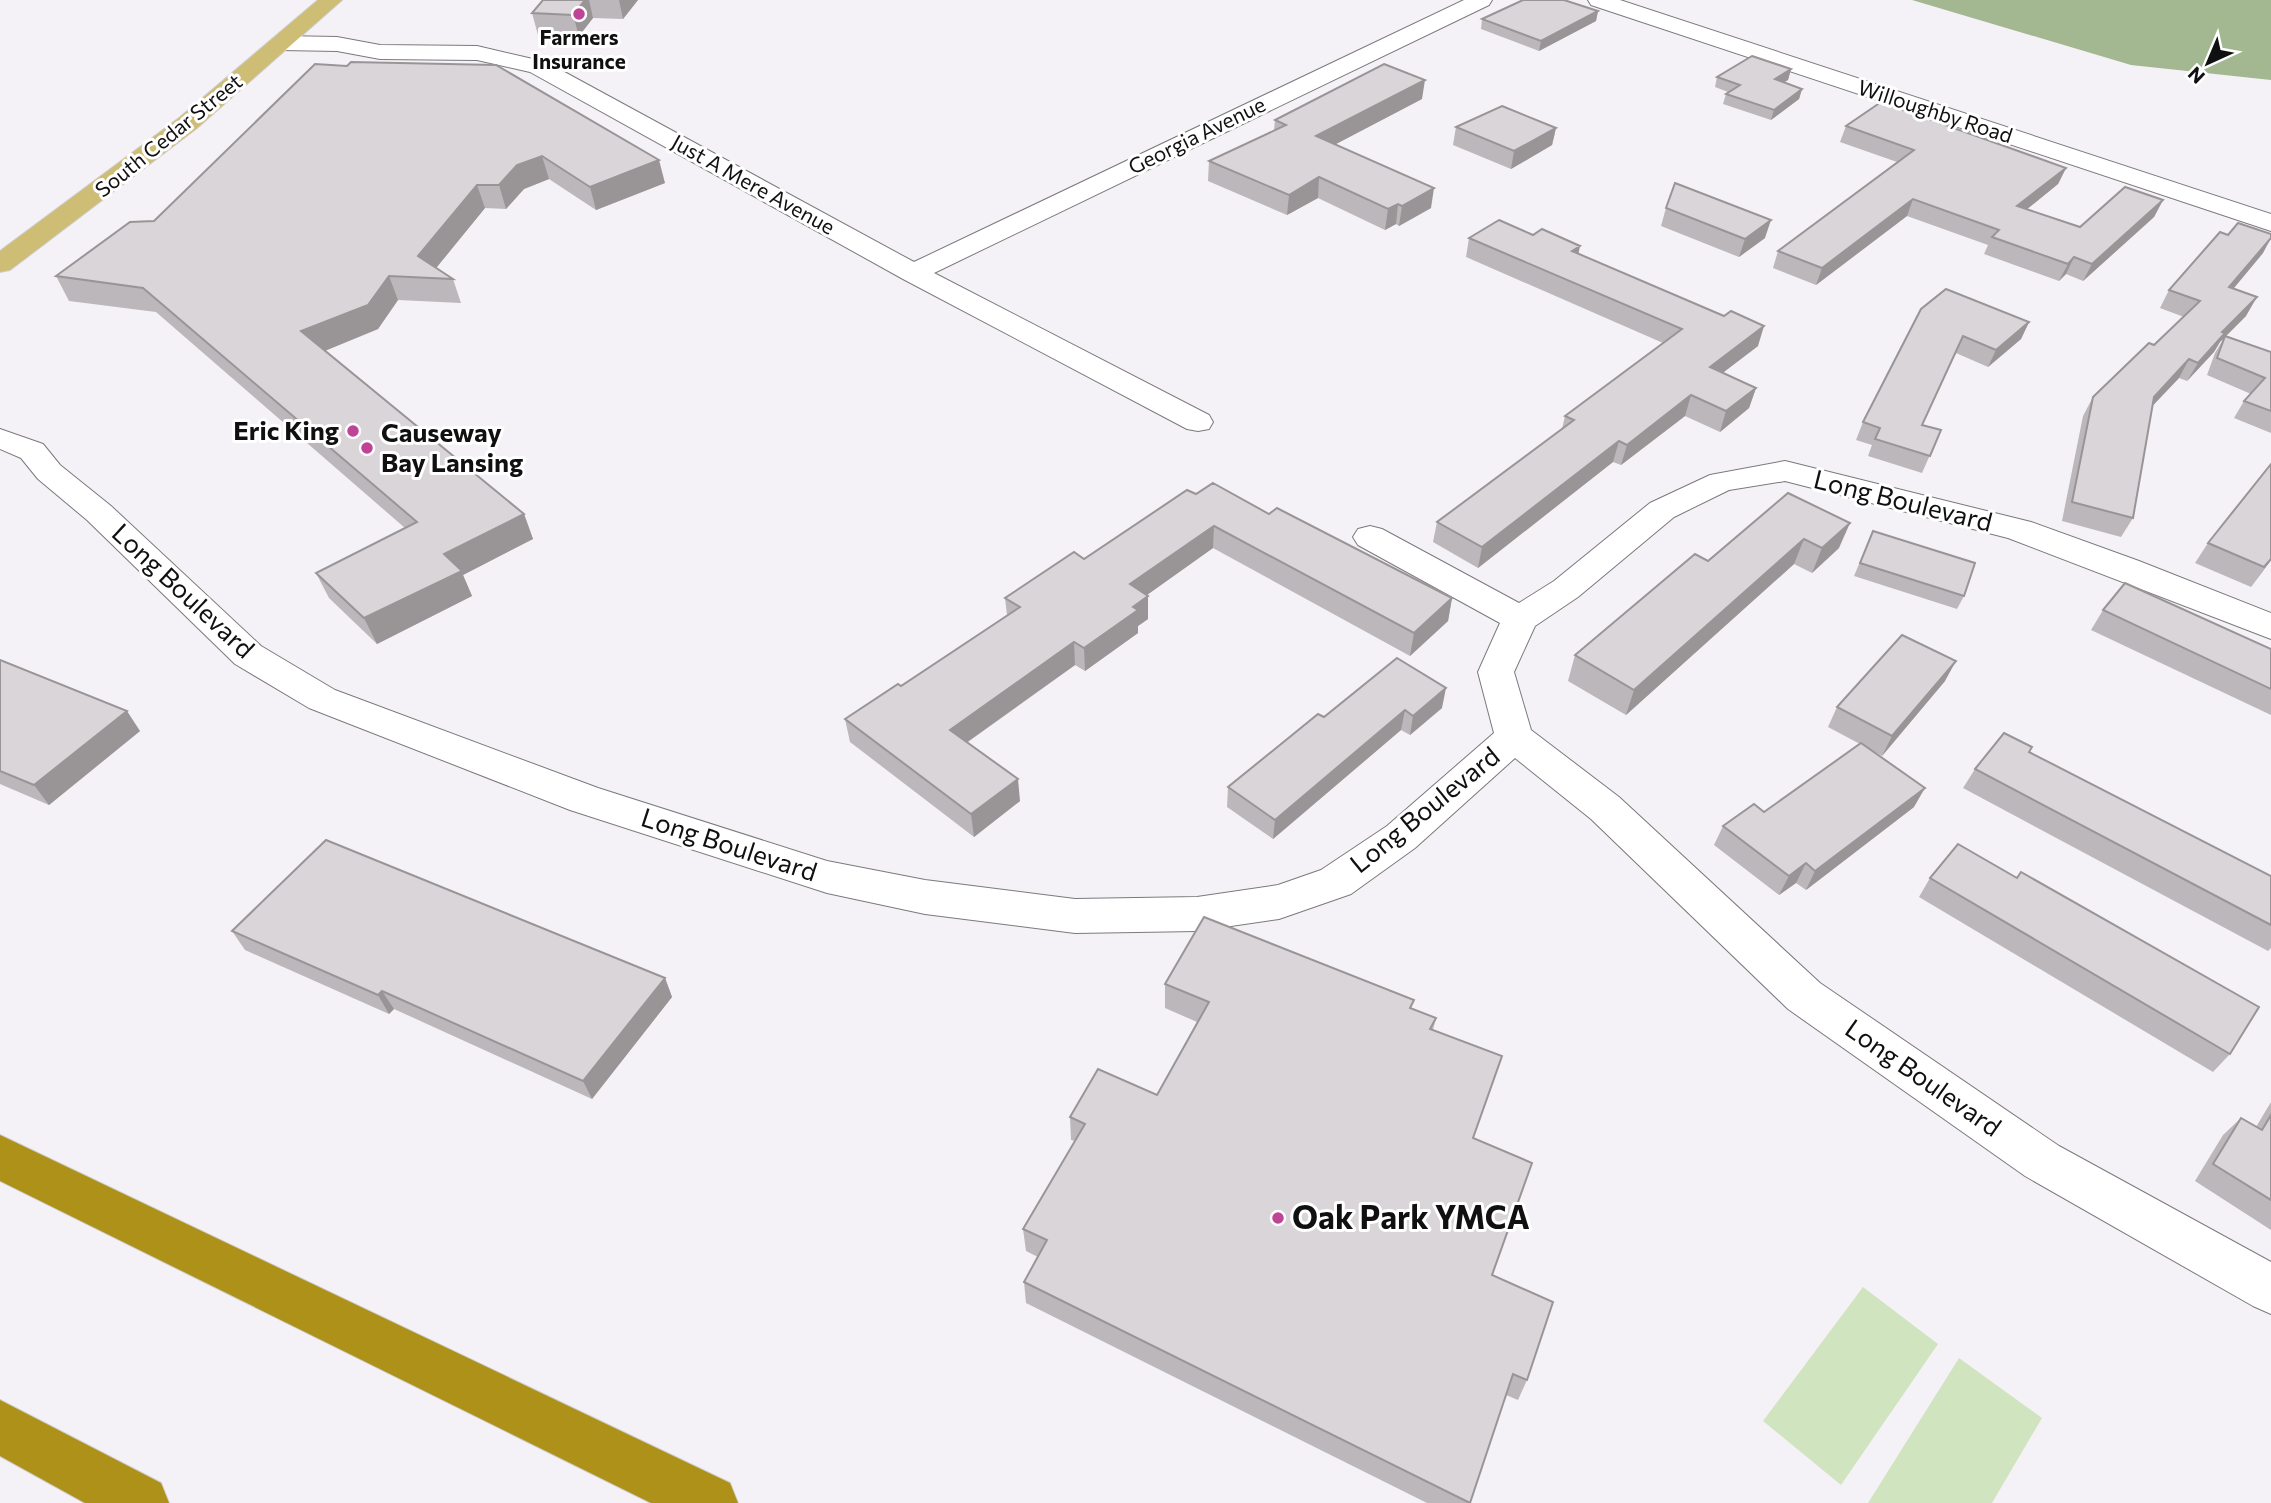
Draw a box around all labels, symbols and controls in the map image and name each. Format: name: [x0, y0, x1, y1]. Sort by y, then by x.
marker: Farmers Insurance: [571, 6, 587, 22]
place label: Farmers Insurance: [532, 24, 626, 73]
north arrow: [2173, 28, 2243, 98]
text: N: [2183, 62, 2209, 89]
street label: South Cedar Street: [90, 68, 246, 202]
street label: Willoughby Road: [1855, 74, 2016, 147]
street label: Georgia Avenue: [1124, 91, 1269, 179]
street label: Just A Mere Avenue: [668, 128, 840, 239]
place label: Eric King: [233, 414, 339, 445]
place label: Causeway Bay Lansing: [381, 416, 523, 477]
marker: Eric King: [345, 423, 361, 439]
marker: Causeway Bay Lansing: [359, 440, 375, 456]
street label: Long Boulevard: [1811, 462, 1996, 537]
street label: Long Boulevard: [107, 516, 261, 664]
street label: Long Boulevard: [1343, 739, 1505, 878]
street label: Long Boulevard: [638, 801, 821, 887]
street label: Long Boulevard: [1840, 1012, 2008, 1142]
place label: Oak Park YMCA: [1292, 1196, 1530, 1236]
marker: Oak Park YMCA: [1270, 1210, 1286, 1226]

